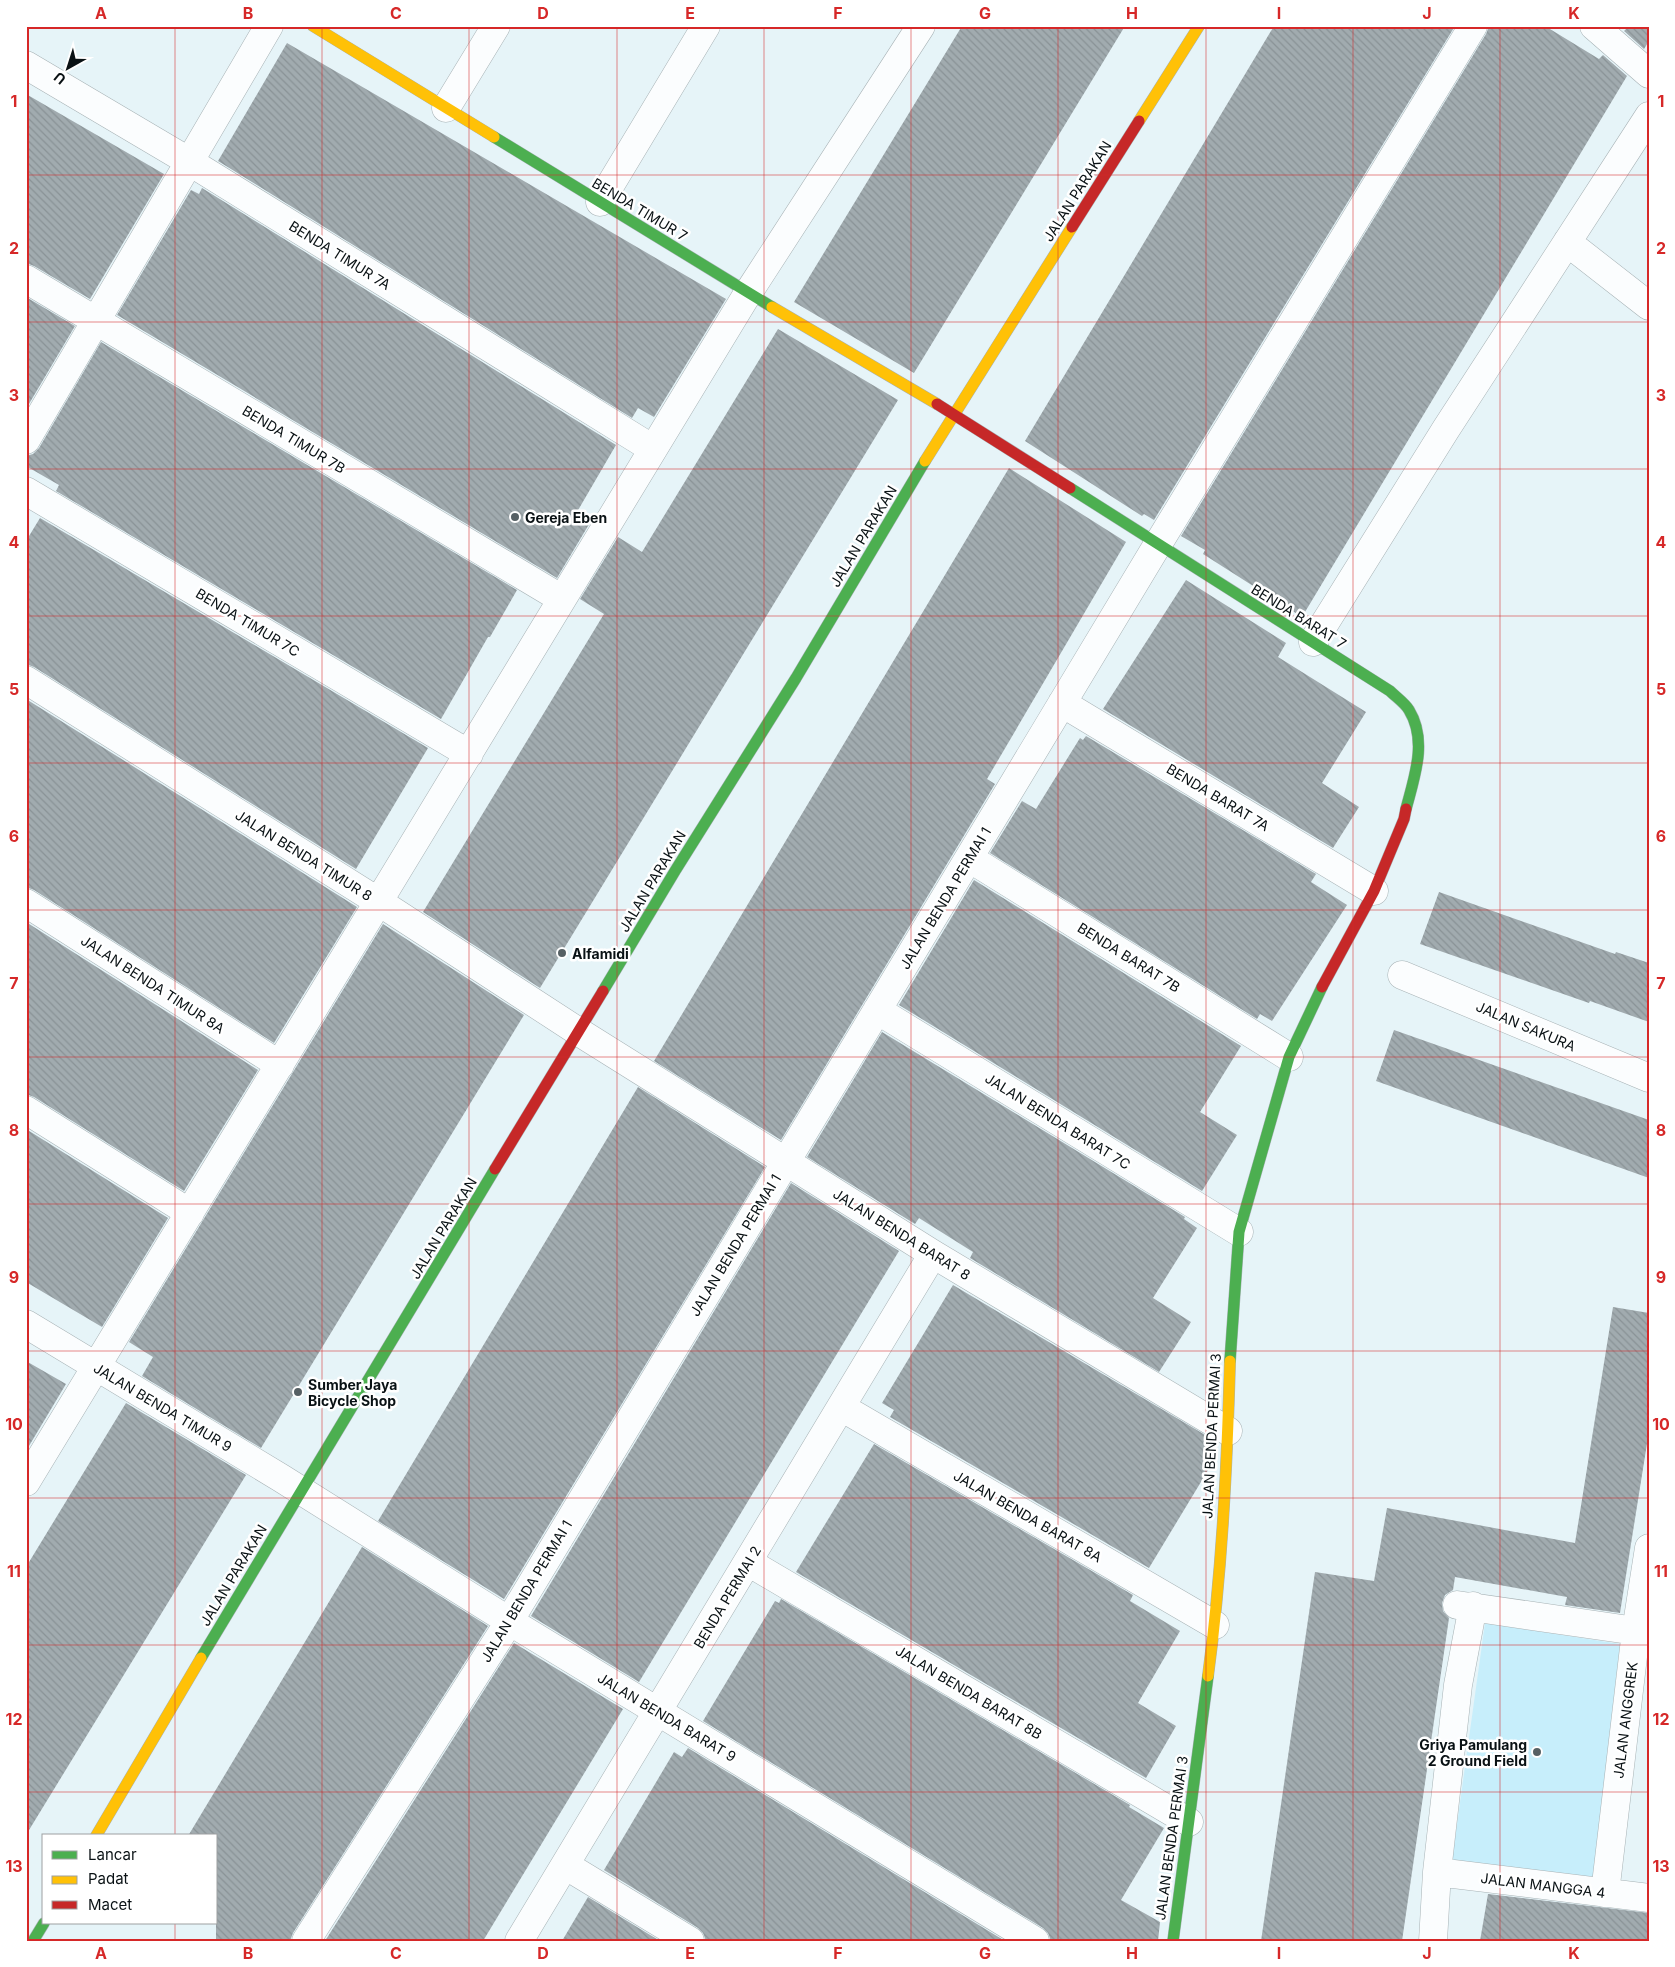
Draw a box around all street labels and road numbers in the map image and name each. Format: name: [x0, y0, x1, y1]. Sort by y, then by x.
street label: JALAN PARAKAN: [1039, 138, 1115, 244]
street label: BENDA TIMUR 7: [589, 174, 691, 244]
street label: BENDA TIMUR 7A: [286, 217, 394, 293]
street label: BENDA TIMUR 7B: [239, 402, 349, 476]
street label: JALAN PARAKAN: [826, 482, 900, 590]
street label: BENDA BARAT 7: [1248, 580, 1350, 652]
street label: BENDA TIMUR 7C: [193, 584, 303, 660]
street label: BENDA BARAT 7A: [1164, 760, 1273, 835]
street label: JALAN BENDA TIMUR 8: [232, 806, 376, 904]
street label: JALAN BENDA PERMAI 1: [896, 824, 994, 972]
street label: JALAN PARAKAN: [615, 827, 689, 935]
street label: BENDA BARAT 7B: [1075, 919, 1183, 995]
street label: JALAN BENDA TIMUR 8A: [78, 931, 228, 1037]
street label: JALAN SAKURA: [1474, 997, 1579, 1055]
street label: JALAN BENDA BARAT 7C: [982, 1069, 1134, 1173]
street label: JALAN BENDA PERMAI 1: [686, 1171, 784, 1319]
street label: JALAN PARAKAN: [406, 1174, 480, 1282]
street label: JALAN BENDA BARAT 8: [830, 1185, 974, 1283]
street label: JALAN BENDA PERMAI 3: [1198, 1353, 1224, 1519]
street label: JALAN BENDA TIMUR 9: [91, 1359, 235, 1455]
street label: JALAN BENDA BARAT 8A: [951, 1467, 1105, 1566]
street label: JALAN BENDA PERMAI 1: [477, 1517, 575, 1665]
street label: JALAN PARAKAN: [196, 1521, 270, 1629]
street label: BENDA PERMAI 2: [690, 1543, 764, 1651]
street label: JALAN BENDA BARAT 8B: [893, 1641, 1045, 1743]
street label: JALAN ANGGREK: [1609, 1660, 1641, 1779]
street label: JALAN BENDA BARAT 9: [595, 1669, 739, 1765]
street label: JALAN BENDA PERMAI 3: [1151, 1755, 1191, 1921]
street label: JALAN MANGGA 4: [1480, 1869, 1606, 1901]

